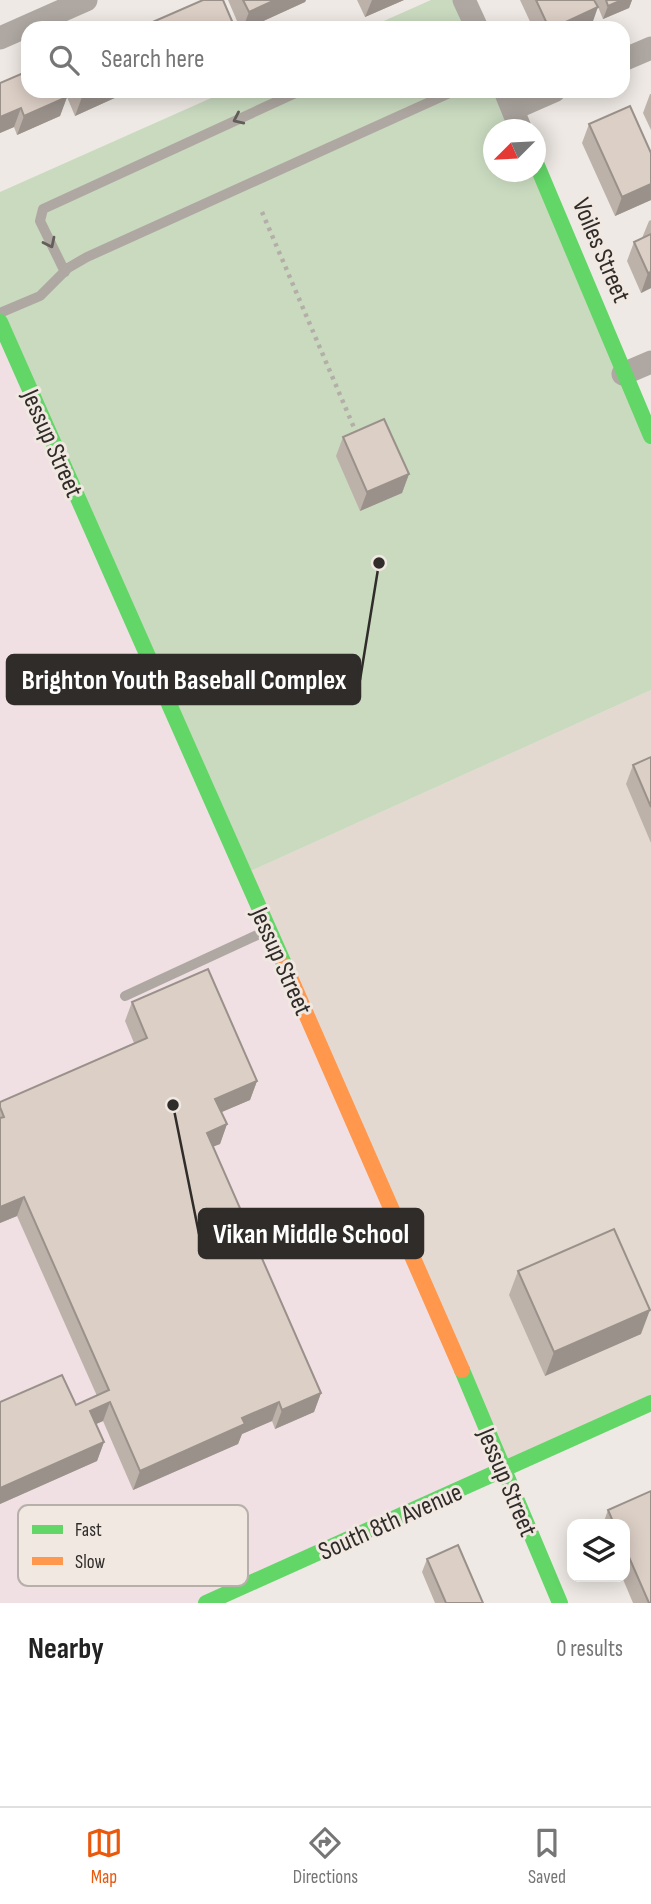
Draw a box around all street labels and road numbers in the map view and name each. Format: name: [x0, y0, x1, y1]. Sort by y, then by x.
street label: Voiles Street: [565, 194, 636, 307]
street label: Jessup Street: [14, 384, 89, 502]
street label: Jessup Street: [243, 902, 318, 1020]
street label: Jessup Street: [470, 1423, 543, 1542]
street label: South 8th Avenue: [314, 1477, 467, 1568]

